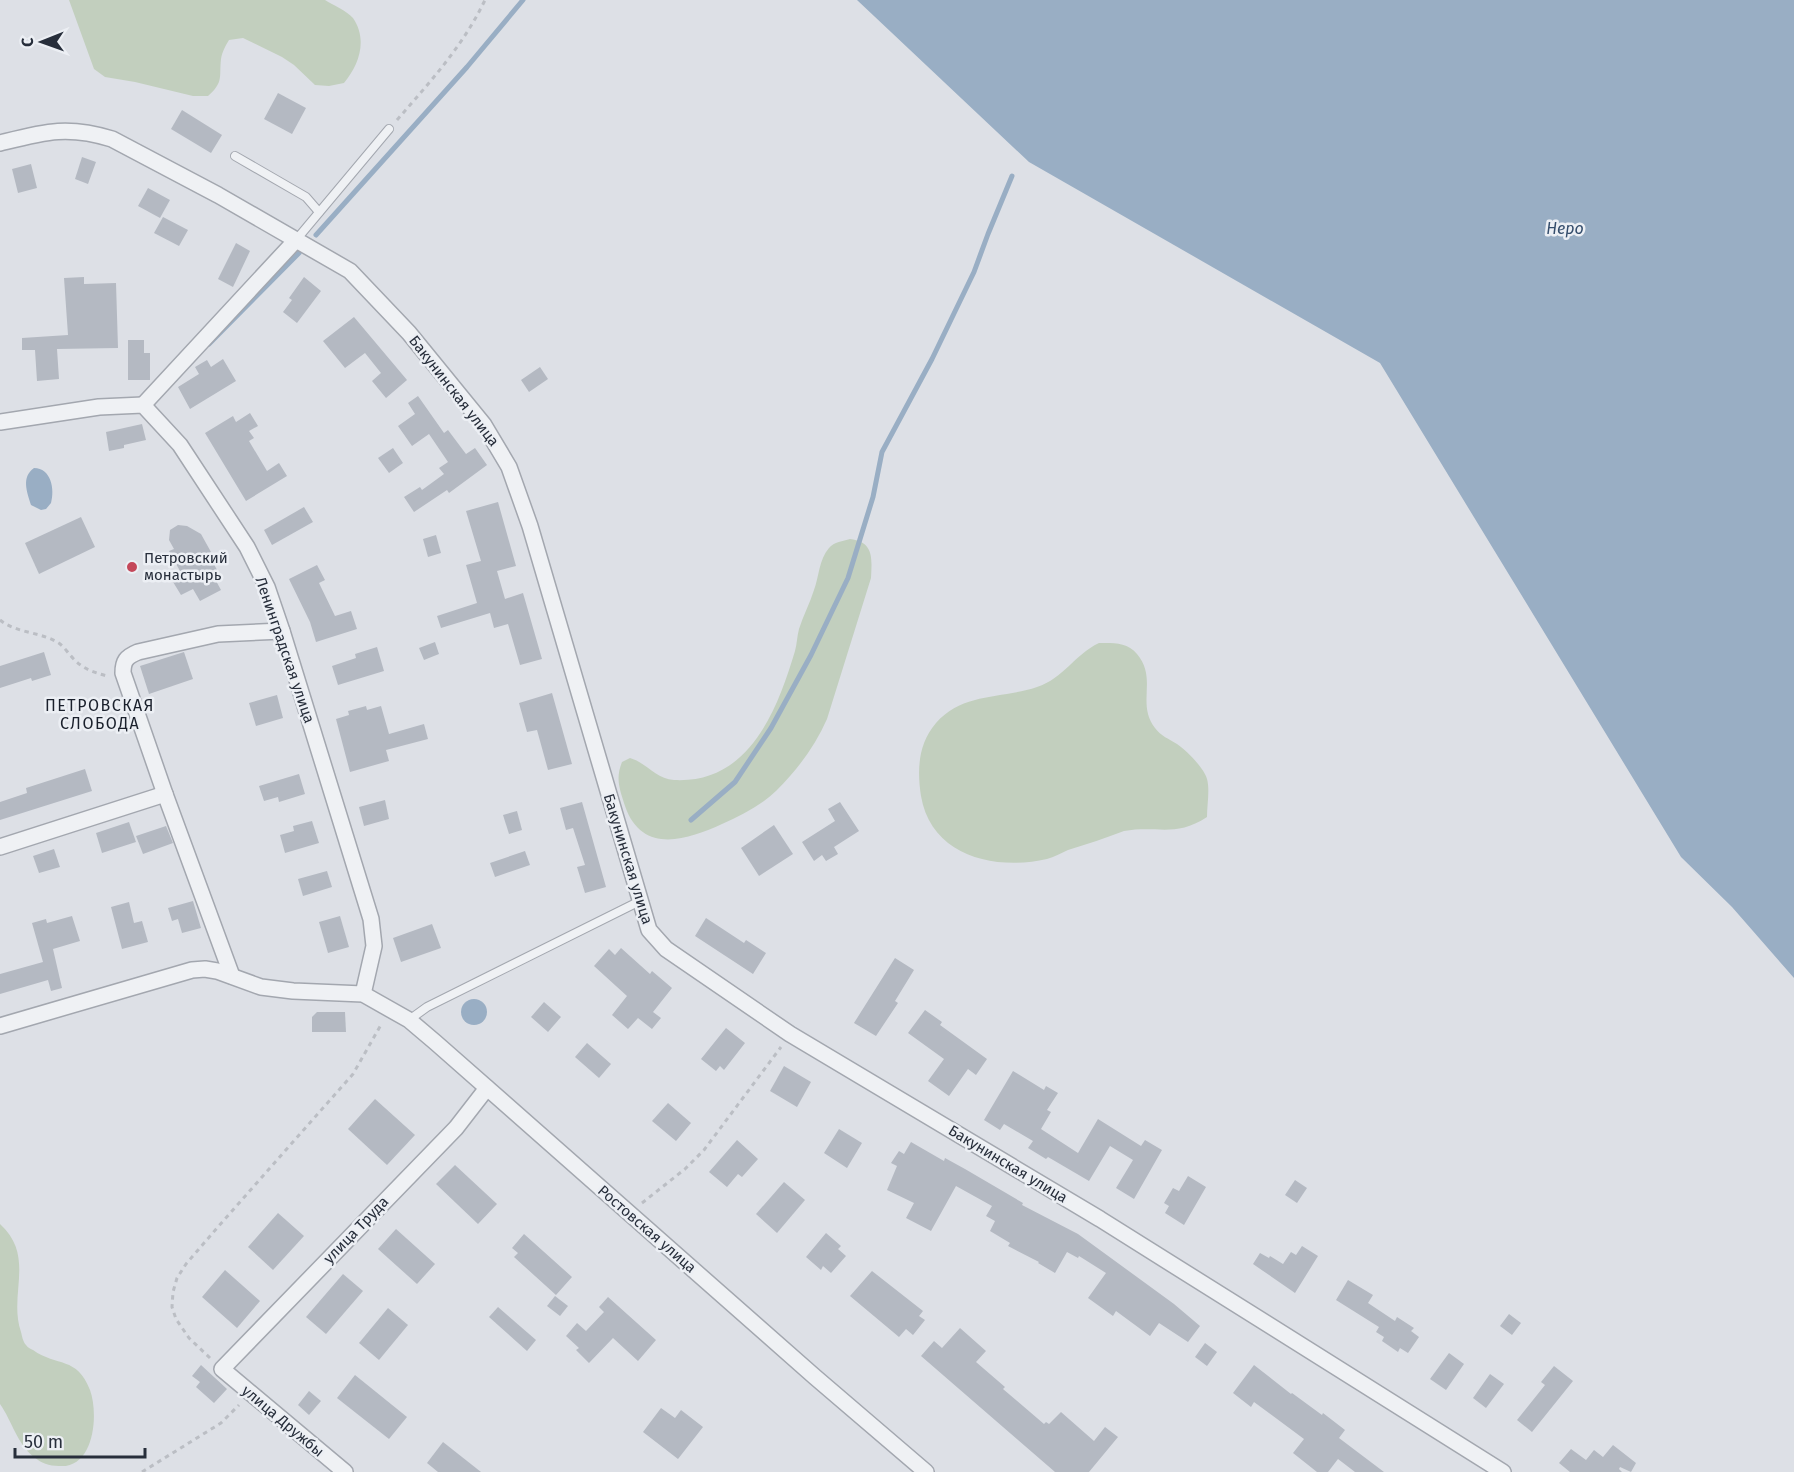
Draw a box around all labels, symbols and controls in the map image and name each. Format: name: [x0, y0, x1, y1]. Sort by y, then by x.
north arrow: [12, 12, 72, 72]
text: С: [18, 37, 37, 47]
water label: Неро: [1546, 219, 1584, 238]
street label: Бакунинская улица: [405, 332, 503, 450]
place label: Петровский монастырь: [144, 549, 228, 584]
marker: Петровский монастырь: [125, 560, 139, 574]
street label: Ленинградская улица: [252, 575, 318, 725]
district label: ПЕТРОВСКАЯ СЛОБОДА: [45, 696, 155, 733]
street label: Бакунинская улица: [600, 791, 656, 927]
street label: Бакунинская улица: [945, 1121, 1071, 1207]
street label: Ростовская улица: [594, 1181, 700, 1277]
street label: улица Труда: [320, 1193, 392, 1267]
street label: улица Дружбы: [238, 1381, 328, 1461]
scale bar: [15, 1421, 146, 1459]
text: 50 m: [24, 1431, 63, 1453]

